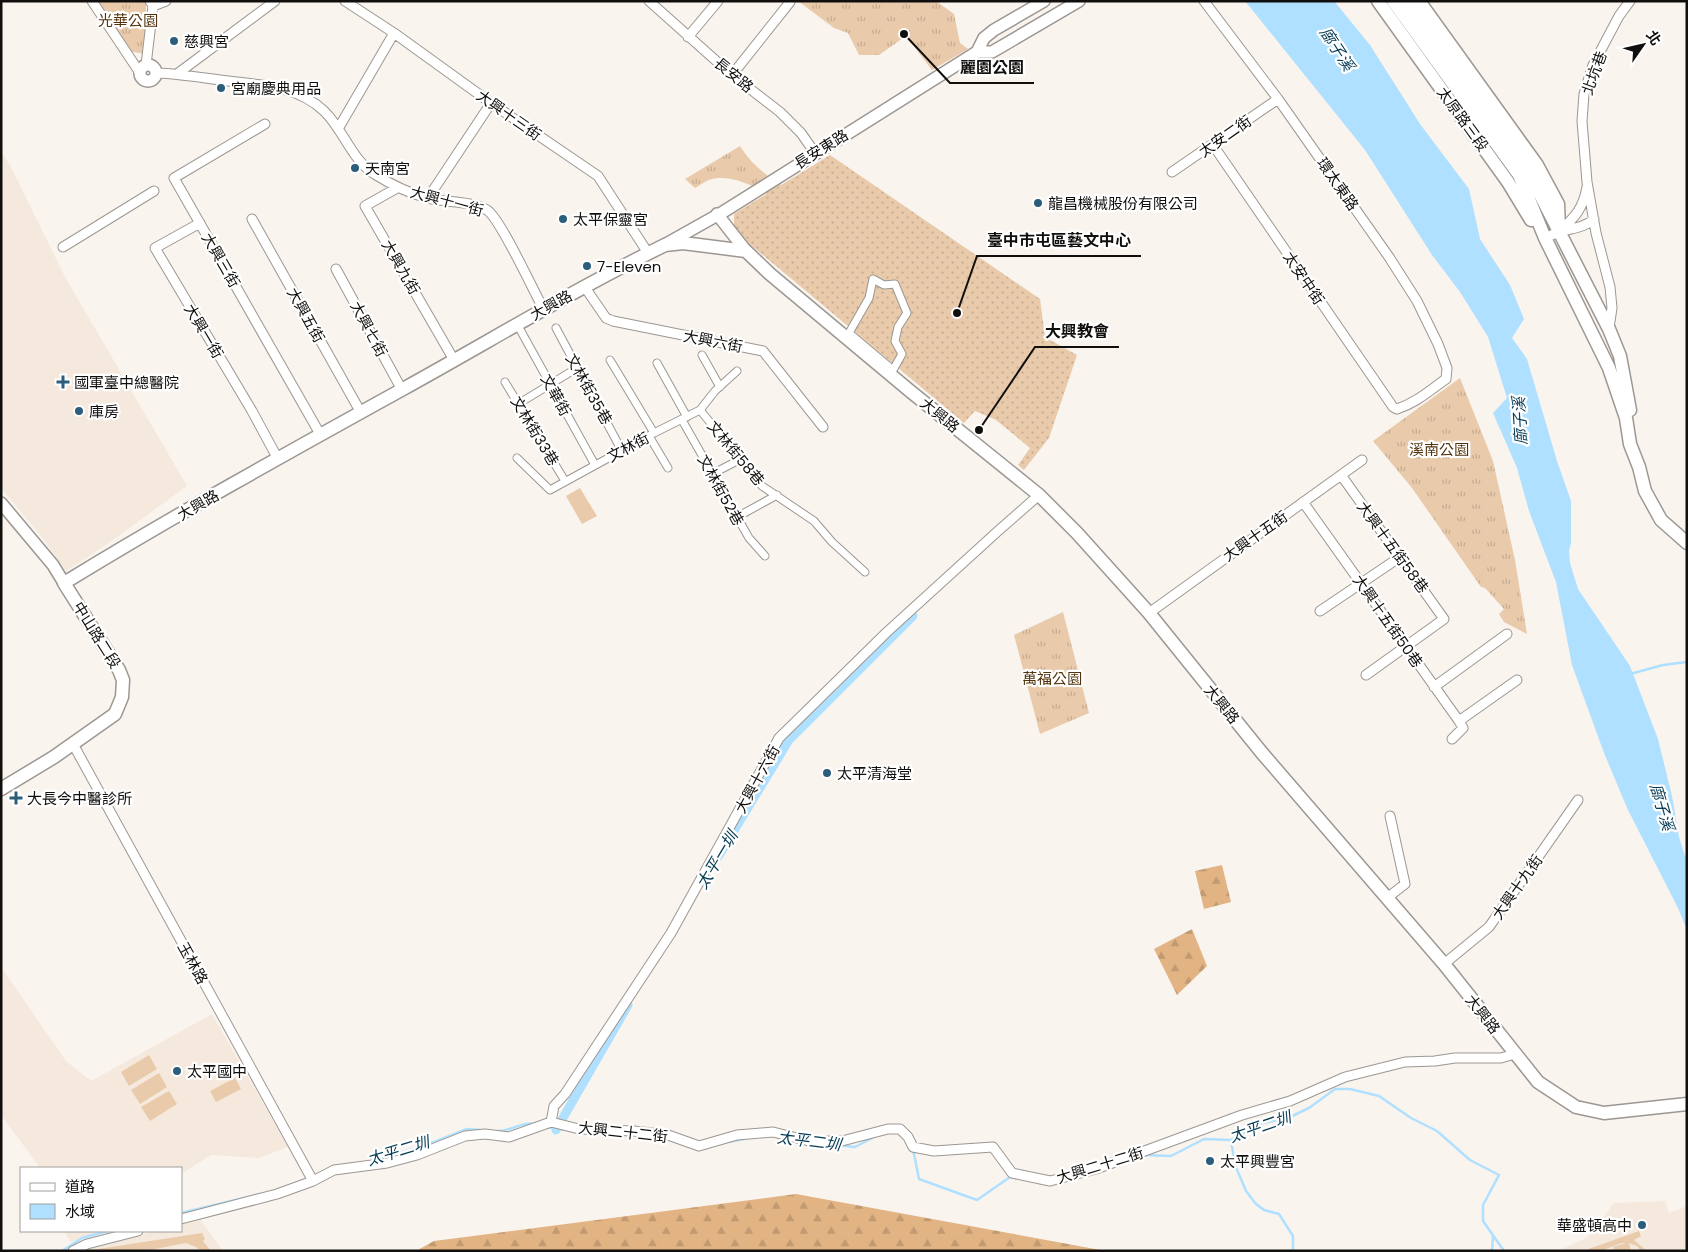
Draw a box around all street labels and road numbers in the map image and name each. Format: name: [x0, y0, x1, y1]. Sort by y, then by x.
street label: 北坑巷: [1576, 48, 1612, 98]
street label: 長安路: [710, 53, 758, 97]
street label: 太原路三段: [1432, 82, 1494, 156]
street label: 大興十三街: [472, 85, 546, 145]
street label: 太安二街: [1194, 110, 1256, 162]
street label: 長安東路: [790, 124, 852, 174]
street label: 環太東路: [1312, 153, 1364, 215]
street label: 大興十一街: [408, 181, 486, 221]
street label: 大興三街: [197, 229, 245, 291]
street label: 大興九街: [377, 236, 425, 298]
street label: 太安中街: [1279, 247, 1329, 309]
street label: 大興五街: [282, 284, 330, 346]
street label: 大興路: [526, 285, 576, 325]
street label: 大興七街: [346, 298, 392, 360]
street label: 大興一街: [180, 300, 228, 362]
street label: 大興六街: [682, 325, 744, 357]
street label: 文林街35巷: [561, 350, 617, 428]
street label: 文華街: [536, 370, 576, 420]
street label: 文林街33巷: [506, 392, 564, 470]
street label: 大興路: [916, 393, 964, 437]
street label: 文林街58巷: [703, 416, 769, 490]
street label: 文林街: [603, 427, 653, 467]
street label: 文林街52巷: [693, 451, 749, 529]
street label: 大興路: [173, 485, 223, 525]
street label: 大興十五街58巷: [1353, 497, 1433, 597]
street label: 大興十五街: [1218, 506, 1292, 566]
street label: 大興十五街50巷: [1348, 570, 1428, 672]
street label: 中山路二段: [68, 598, 126, 672]
street label: 大興路: [1200, 680, 1244, 728]
street label: 大興十六街: [730, 741, 784, 817]
street label: 大興十九街: [1487, 850, 1547, 924]
street label: 玉林路: [173, 938, 213, 988]
street label: 大興路: [1461, 990, 1505, 1038]
street label: 大興二十二街: [577, 1117, 669, 1147]
street label: 大興二十二街: [1054, 1142, 1146, 1188]

